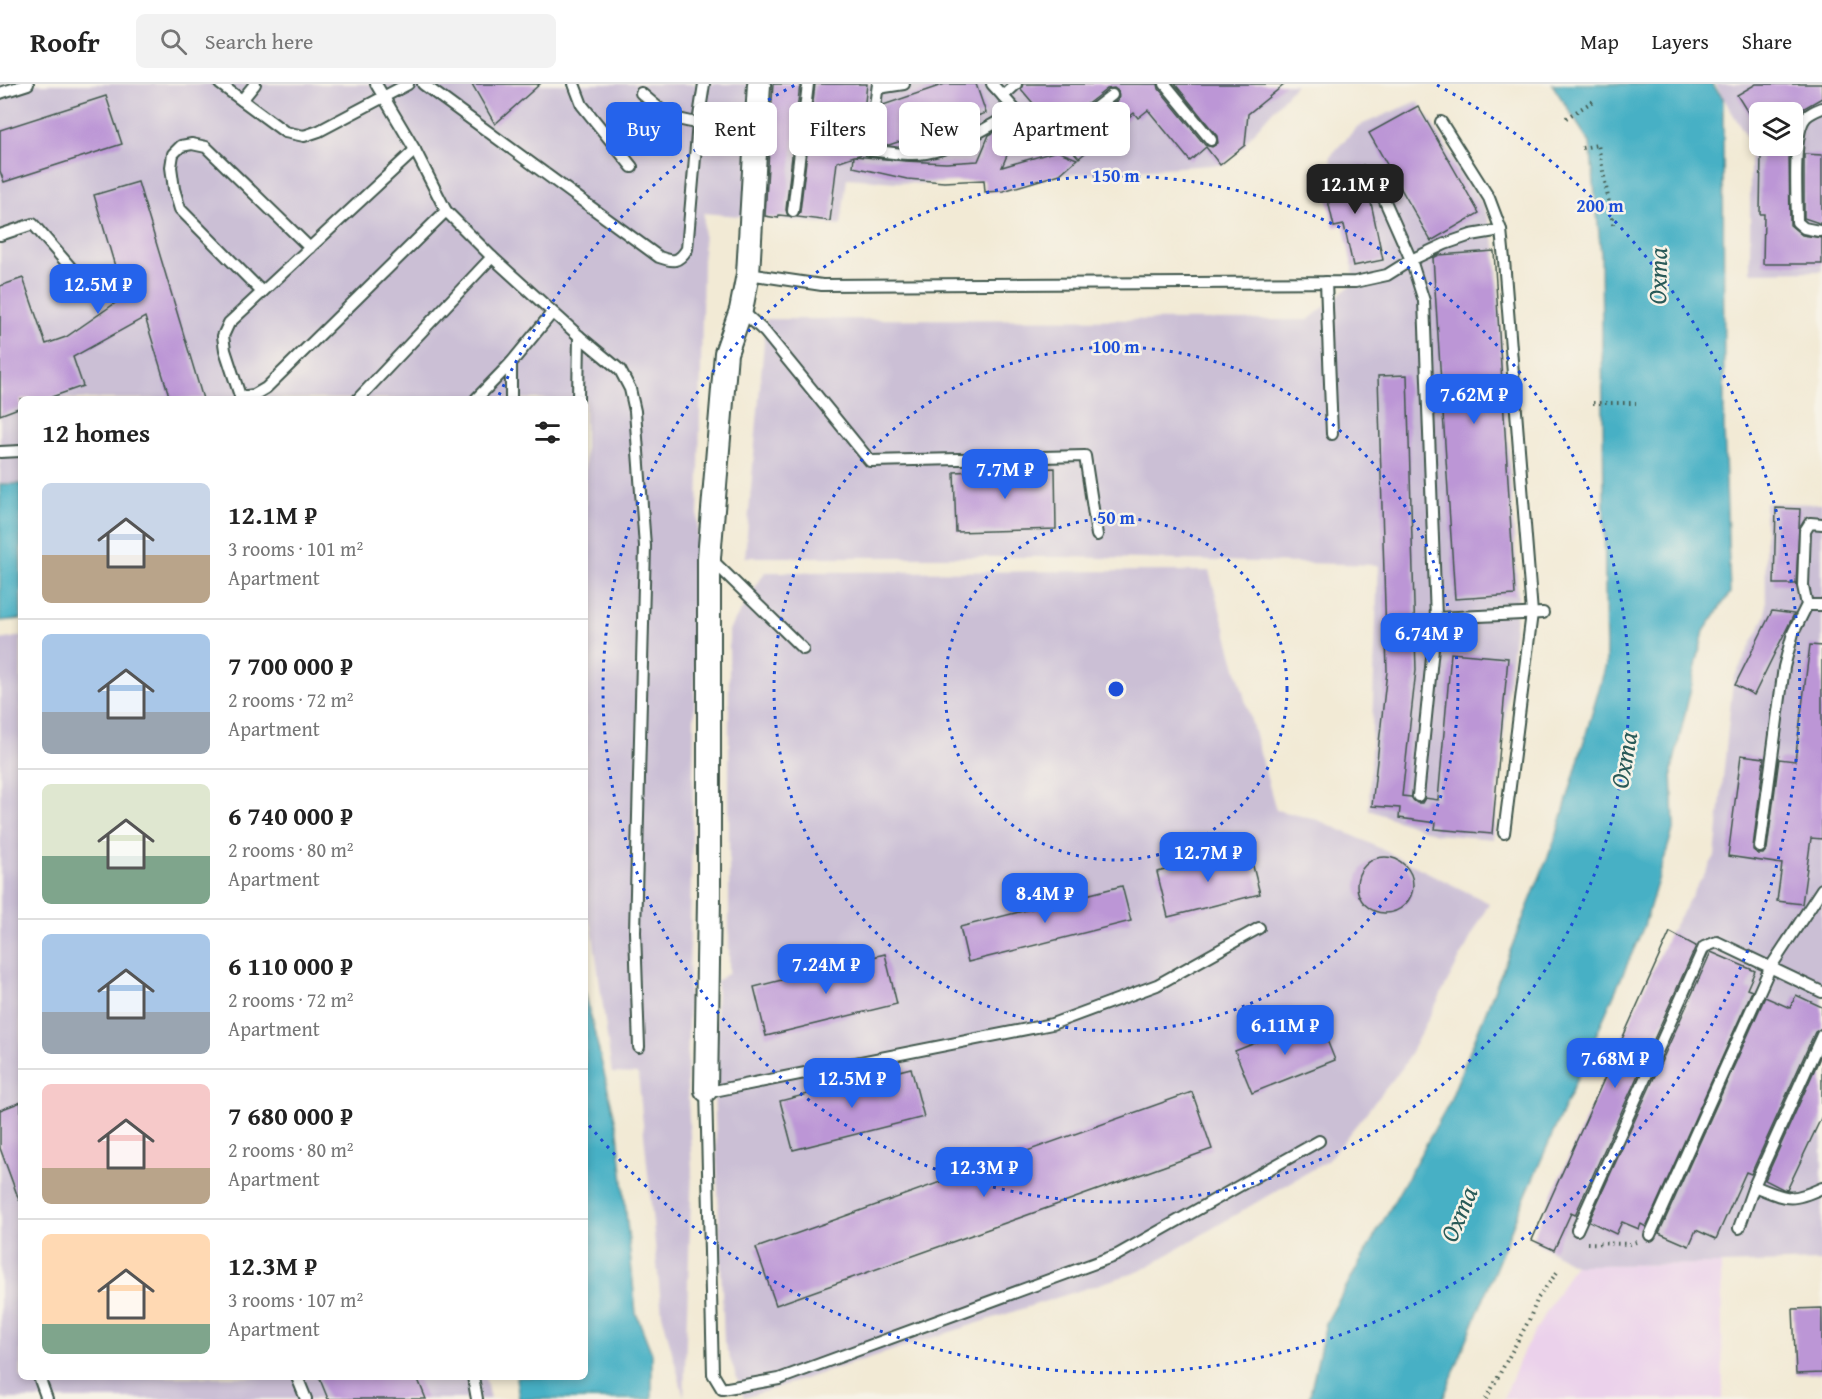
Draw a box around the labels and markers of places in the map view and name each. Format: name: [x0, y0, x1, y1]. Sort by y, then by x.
pin: 12.1M ₽: [1300, 164, 1410, 215]
pin: 12.5M ₽: [43, 264, 153, 315]
pin: 7.62M ₽: [1419, 374, 1529, 425]
pin: 7.7M ₽: [956, 449, 1054, 500]
pin: 6.74M ₽: [1374, 613, 1484, 664]
centre of rings: [1106, 679, 1126, 699]
pin: 12.7M ₽: [1153, 832, 1263, 883]
pin: 8.4M ₽: [996, 873, 1094, 924]
pin: 7.24M ₽: [771, 944, 881, 995]
pin: 6.11M ₽: [1230, 1005, 1340, 1056]
pin: 7.68M ₽: [1560, 1038, 1670, 1089]
pin: 12.5M ₽: [797, 1058, 907, 1109]
pin: 12.3M ₽: [929, 1147, 1039, 1198]

